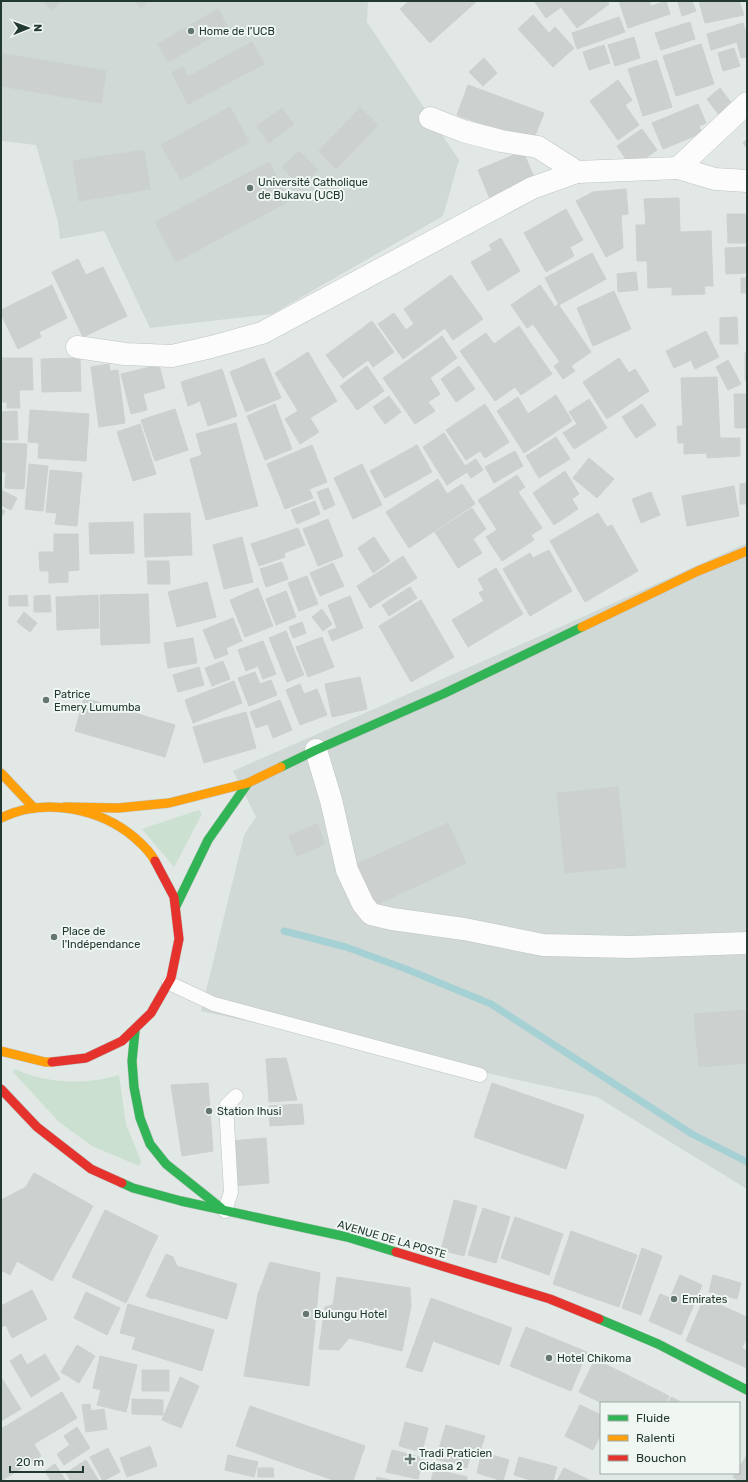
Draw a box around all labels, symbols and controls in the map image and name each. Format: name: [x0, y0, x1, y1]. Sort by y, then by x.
north arrow: [8, 8, 48, 48]
text: N: [31, 24, 44, 32]
place label: Home de l’UCB: [199, 25, 275, 38]
marker: Home de l’UCB: [186, 26, 196, 36]
place label: Université Catholique de Bukavu (UCB): [258, 176, 368, 202]
marker: Université Catholique de Bukavu (UCB): [245, 183, 255, 193]
place label: Patrice Emery Lumumba: [54, 688, 141, 714]
marker: Patrice Emery Lumumba: [41, 695, 51, 705]
place label: Place de l'Indépendance: [62, 925, 140, 951]
marker: Place de l'Indépendance: [49, 932, 59, 942]
place label: Station Ihusi: [217, 1105, 281, 1118]
marker: Station Ihusi: [204, 1106, 214, 1116]
street label: AVENUE DE LA POSTE: [336, 1218, 448, 1261]
place label: Emirates: [682, 1293, 728, 1306]
marker: Emirates: [669, 1294, 679, 1304]
place label: Bulungu Hotel: [314, 1308, 387, 1321]
marker: Bulungu Hotel: [301, 1309, 311, 1319]
place label: Hotel Chikoma: [557, 1352, 631, 1365]
marker: Hotel Chikoma: [544, 1353, 554, 1363]
legend: [600, 1402, 740, 1474]
text: Fluide: [636, 1411, 670, 1425]
text: Ralenti: [636, 1431, 675, 1445]
place label: Tradi Praticien Cidasa 2: [419, 1447, 492, 1473]
scale bar: [10, 1448, 83, 1474]
text: Bouchon: [636, 1451, 686, 1465]
marker: Tradi Praticien Cidasa 2: [404, 1453, 416, 1465]
text: 20 m: [16, 1455, 44, 1469]

